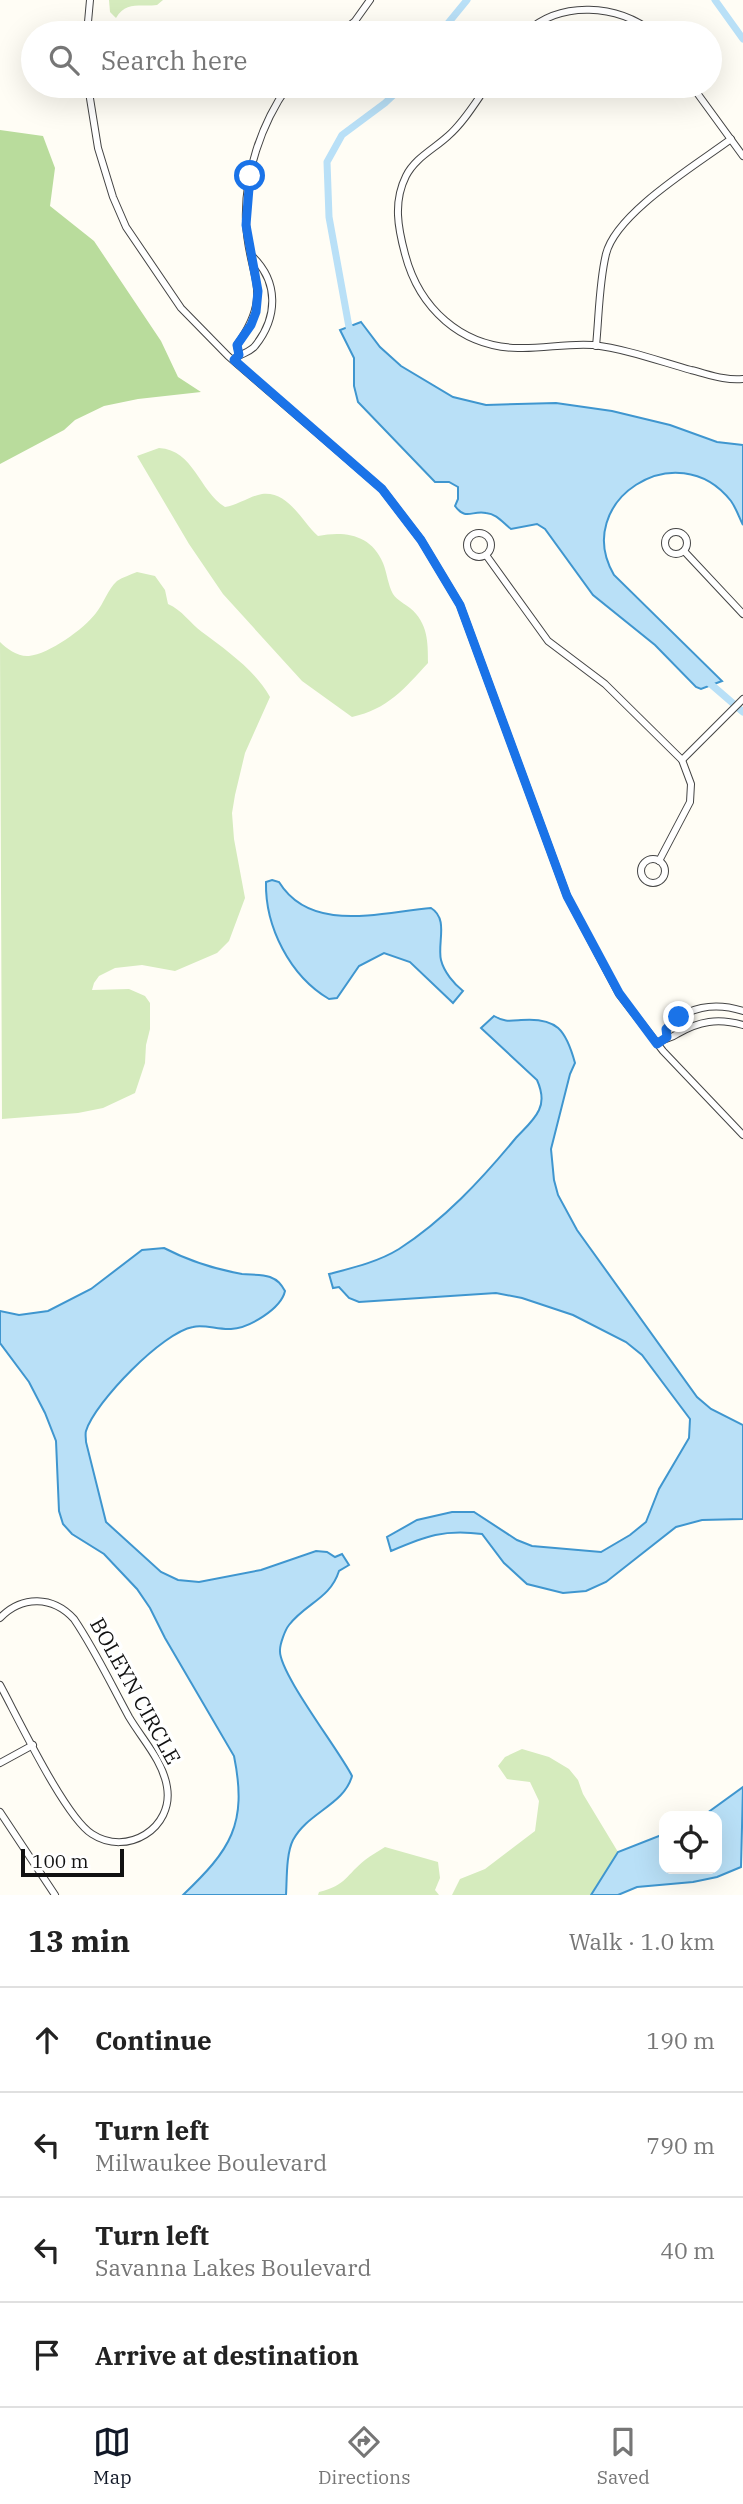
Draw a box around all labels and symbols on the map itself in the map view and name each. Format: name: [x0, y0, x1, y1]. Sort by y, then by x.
route start: [234, 160, 265, 191]
route end: [663, 1001, 694, 1032]
street label: BOLEYN CIRCLE: [84, 1612, 188, 1769]
scale bar: [21, 1846, 124, 1878]

